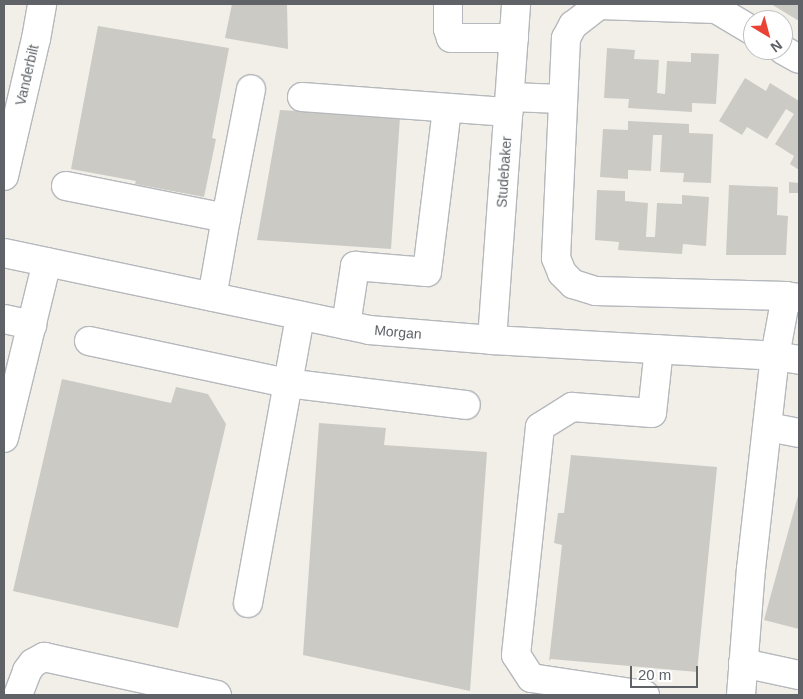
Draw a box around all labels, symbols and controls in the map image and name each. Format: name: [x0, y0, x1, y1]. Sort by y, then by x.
north arrow: [743, 10, 793, 60]
text: N: [768, 37, 785, 56]
street label: Vanderbilt: [12, 43, 42, 107]
street label: Studebaker: [493, 136, 515, 208]
street label: Morgan: [374, 322, 422, 342]
scale bar: [633, 656, 700, 688]
text: 20 m: [638, 666, 671, 683]

